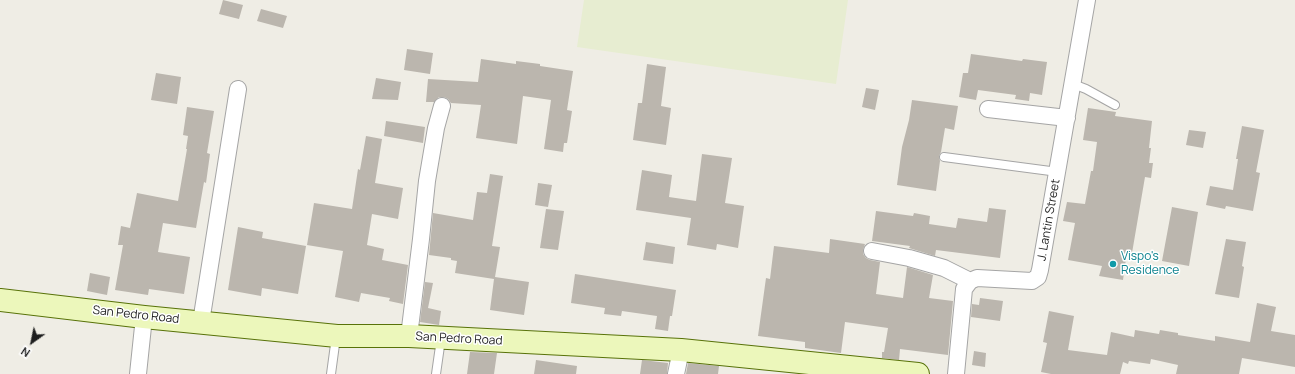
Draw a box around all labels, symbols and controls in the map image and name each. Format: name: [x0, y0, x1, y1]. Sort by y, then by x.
street label: J. Lantin Street: [1035, 178, 1063, 262]
place label: Vispo's Residence: [1121, 250, 1179, 278]
marker: Vispo's Residence: [1108, 259, 1118, 269]
street label: San Pedro Road: [92, 303, 180, 327]
north arrow: [12, 322, 52, 362]
street label: San Pedro Road: [415, 330, 503, 348]
text: N: [18, 344, 33, 361]

